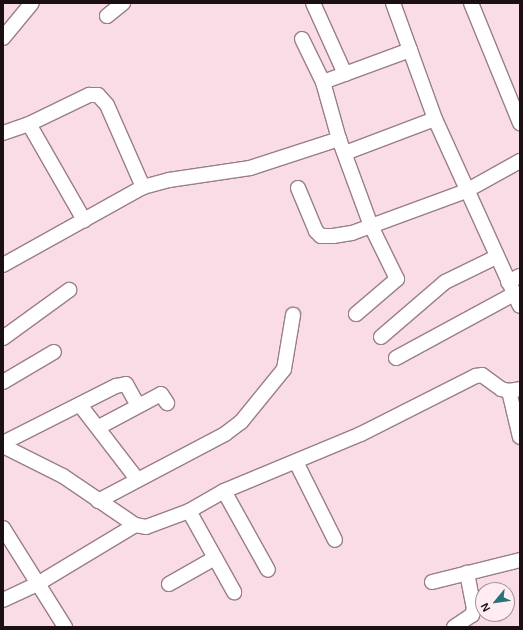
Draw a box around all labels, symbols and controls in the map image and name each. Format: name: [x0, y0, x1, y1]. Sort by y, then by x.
north arrow: [475, 582, 515, 622]
text: N: [478, 601, 493, 614]

